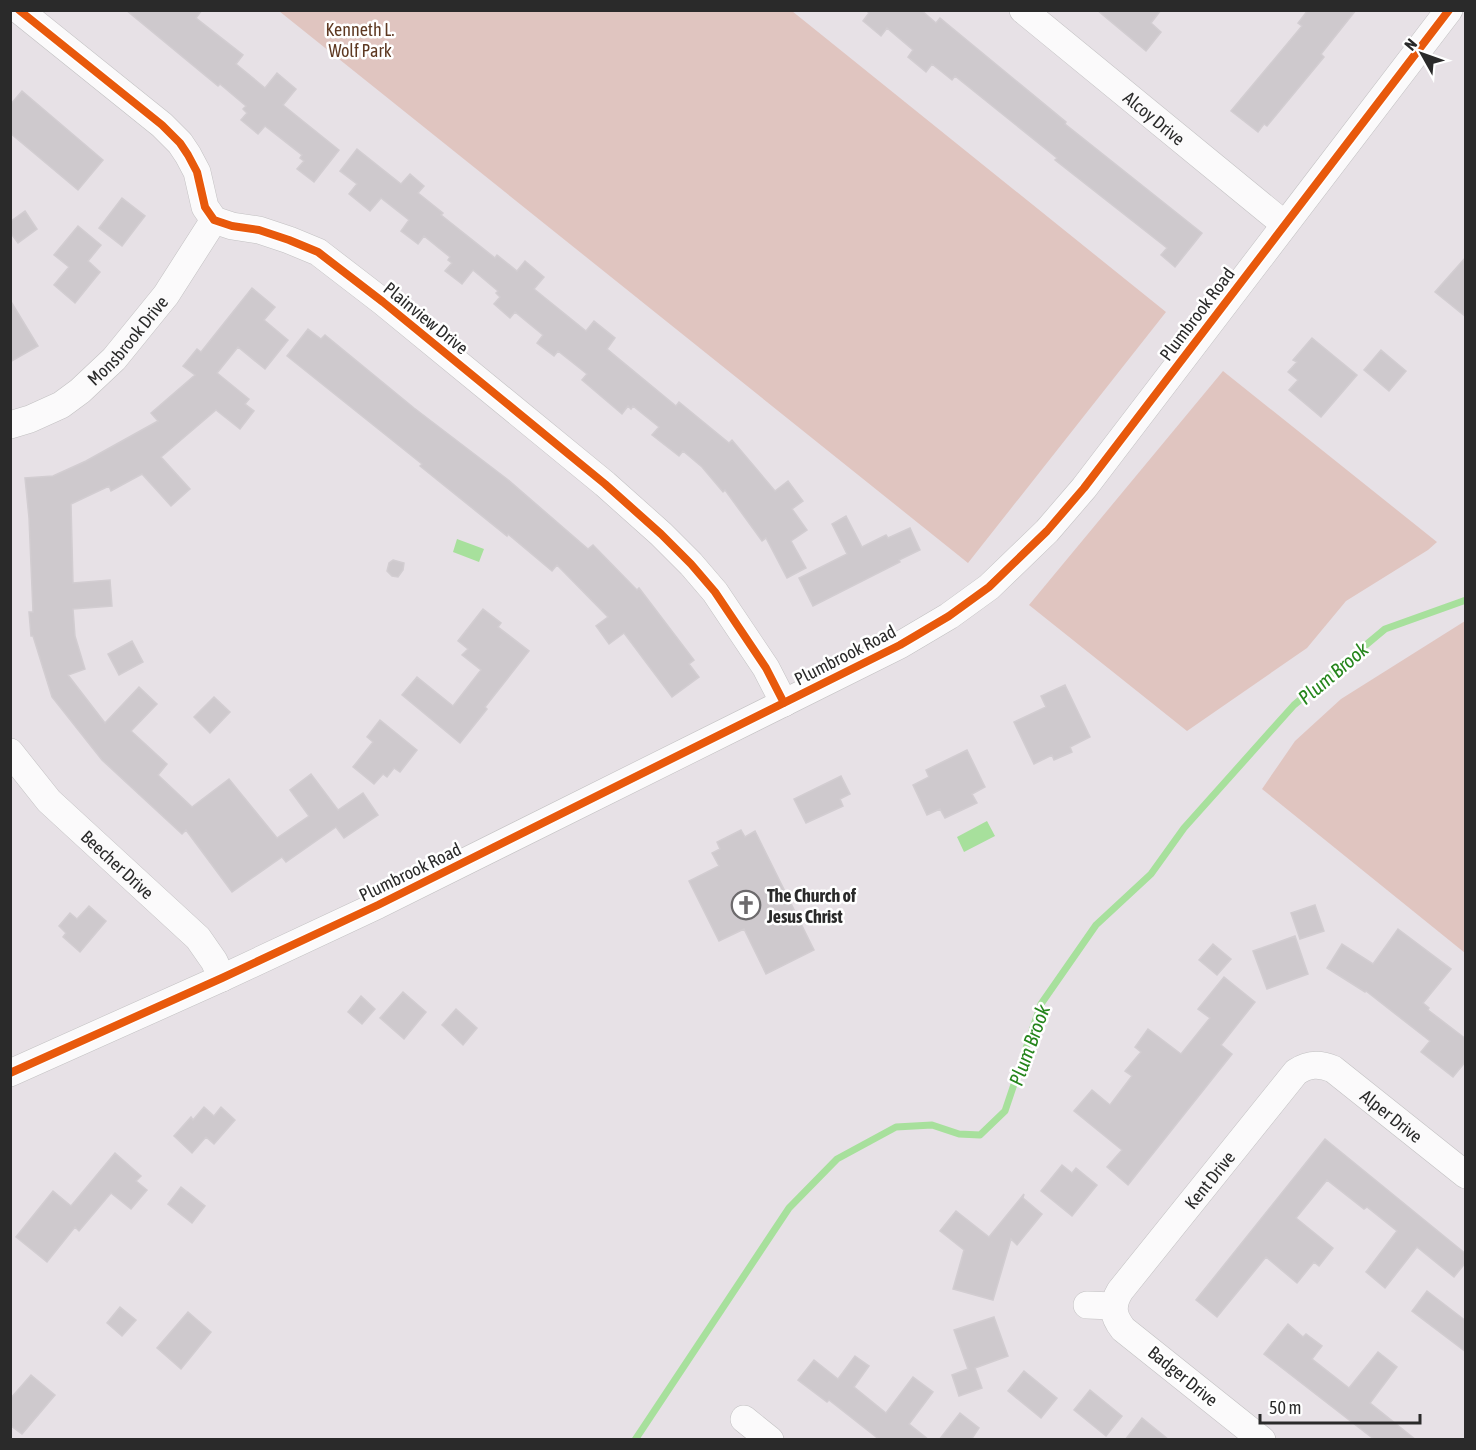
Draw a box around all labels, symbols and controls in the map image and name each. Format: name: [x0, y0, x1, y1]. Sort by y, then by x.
park label: Kenneth L. Wolf Park: [326, 19, 394, 61]
north arrow: [1392, 24, 1452, 84]
text: N: [1401, 35, 1420, 54]
street label: Alcoy Drive: [1119, 86, 1189, 149]
street label: Plumbrook Road: [1155, 263, 1239, 365]
street label: Plainview Drive: [380, 278, 472, 358]
street label: Monsbrook Drive: [83, 291, 172, 389]
street label: Plumbrook Road: [791, 621, 899, 689]
water label: Plum Brook: [1293, 637, 1373, 709]
street label: Beecher Drive: [77, 826, 158, 903]
street label: Plumbrook Road: [356, 838, 464, 906]
place label: The Church of Jesus Christ: [766, 885, 857, 927]
church icon: The Church of Jesus Christ: [730, 889, 762, 921]
water label: Plum Brook: [1004, 1001, 1054, 1089]
street label: Alper Drive: [1356, 1085, 1427, 1147]
street label: Kent Drive: [1180, 1147, 1239, 1213]
street label: Badger Drive: [1144, 1342, 1222, 1410]
scale bar: [1260, 1387, 1420, 1425]
text: 50 m: [1269, 1397, 1301, 1418]

